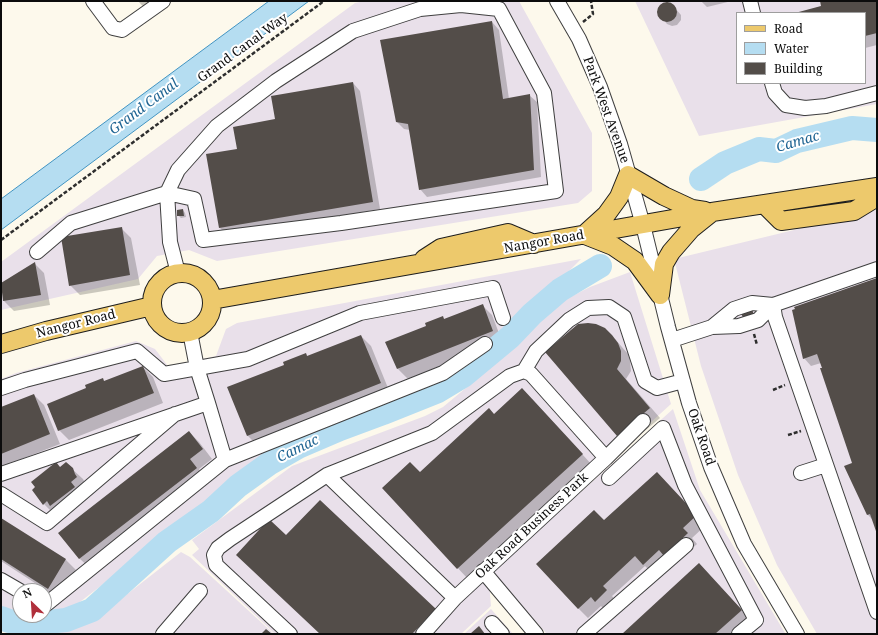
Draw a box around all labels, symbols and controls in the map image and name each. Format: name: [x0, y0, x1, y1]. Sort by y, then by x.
street label: Grand Canal Way: [195, 10, 291, 86]
legend: [736, 12, 866, 84]
text: Road: [774, 20, 803, 37]
text: Water: [774, 40, 809, 57]
street label: Park West Avenue: [579, 55, 633, 165]
text: Building: [774, 60, 822, 77]
water label: Grand Canal: [106, 76, 182, 138]
water label: Camac: [774, 128, 822, 156]
street label: Nangor Road: [503, 227, 585, 257]
street label: Nangor Road: [35, 307, 117, 341]
street label: Oak Road: [684, 406, 718, 468]
water label: Camac: [274, 432, 322, 466]
street label: Oak Road Business Park: [472, 470, 592, 582]
north arrow: [12, 583, 52, 623]
text: N: [20, 584, 34, 601]

